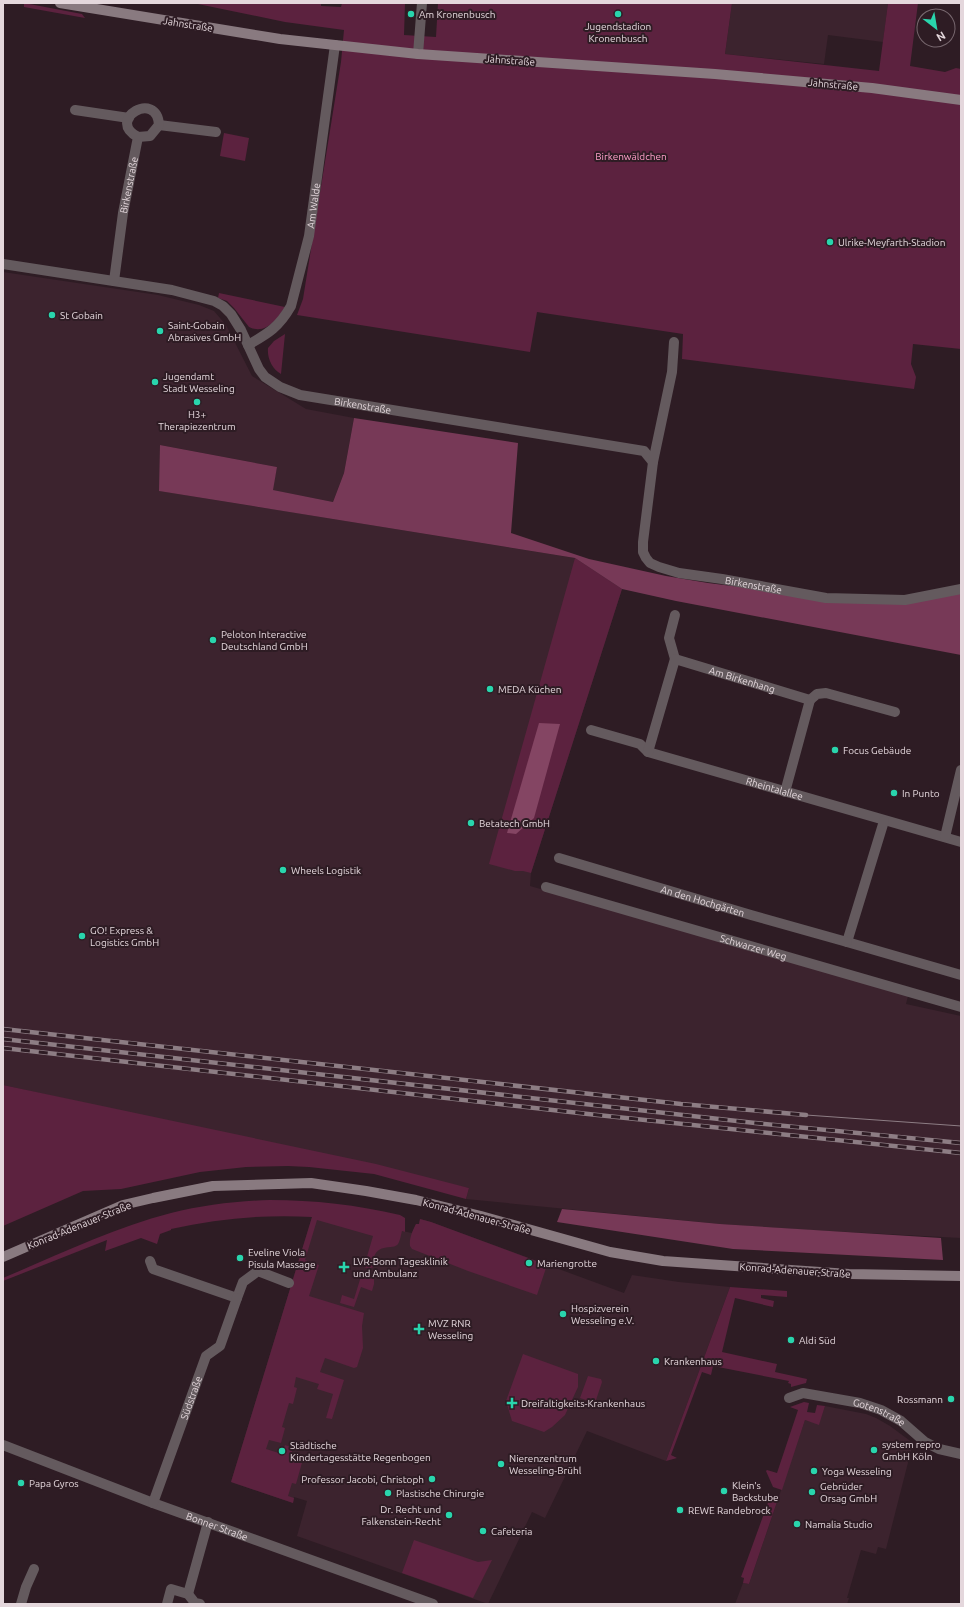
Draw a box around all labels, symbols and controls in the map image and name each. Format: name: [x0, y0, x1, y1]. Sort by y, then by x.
north arrow: [916, 8, 956, 48]
marker: Am Kronenbusch: [406, 9, 416, 19]
place label: Am Kronenbusch: [419, 9, 495, 20]
marker: Jugendstadion Kronenbusch: [613, 9, 623, 19]
street label: Jahnstraße: [162, 15, 214, 34]
place label: Jugendstadion Kronenbusch: [585, 21, 651, 44]
text: N: [935, 29, 948, 44]
street label: Jahnstraße: [485, 53, 535, 68]
street label: Jahnstraße: [807, 77, 858, 92]
park label: Birkenwäldchen: [595, 151, 667, 162]
street label: Birkenstraße: [118, 156, 140, 214]
street label: Am Walde: [305, 182, 322, 229]
marker: Ulrike-Meyfarth-Stadion: [825, 237, 835, 247]
place label: Ulrike-Meyfarth-Stadion: [838, 237, 945, 248]
marker: St Gobain: [47, 310, 57, 320]
place label: St Gobain: [60, 310, 103, 321]
place label: Saint-Gobain Abrasives GmbH: [168, 320, 241, 343]
marker: Saint-Gobain Abrasives GmbH: [155, 326, 165, 336]
place label: Jugendamt Stadt Wesseling: [163, 371, 235, 394]
marker: Jugendamt Stadt Wesseling: [150, 377, 160, 387]
street label: Birkenstraße: [333, 396, 392, 416]
marker: H3+ Therapiezentrum: [192, 397, 202, 407]
place label: H3+ Therapiezentrum: [158, 409, 236, 432]
street label: Birkenstraße: [724, 575, 783, 596]
place label: Peloton Interactive Deutschland GmbH: [221, 629, 308, 652]
marker: Peloton Interactive Deutschland GmbH: [208, 635, 218, 645]
street label: Am Birkenhang: [708, 665, 776, 695]
marker: MEDA Küchen: [485, 684, 495, 694]
place label: MEDA Küchen: [498, 684, 561, 695]
marker: Focus Gebäude: [830, 745, 840, 755]
place label: Focus Gebäude: [843, 745, 911, 756]
street label: Rheintalallee: [745, 775, 804, 802]
marker: In Punto: [889, 788, 899, 798]
place label: In Punto: [902, 788, 940, 799]
marker: Betatech GmbH: [466, 818, 476, 828]
place label: Betatech GmbH: [479, 818, 550, 829]
marker: Wheels Logistik: [278, 865, 288, 875]
place label: Wheels Logistik: [291, 865, 361, 876]
street label: An den Hochgärten: [659, 884, 746, 919]
place label: GO! Express & Logistics GmbH: [90, 925, 159, 948]
marker: GO! Express & Logistics GmbH: [77, 931, 87, 941]
street label: Schwarzer Weg: [719, 933, 788, 962]
street label: Konrad-Adenauer-Straße: [422, 1197, 532, 1236]
street label: Konrad-Adenauer-Straße: [26, 1200, 133, 1251]
place label: Eveline Viola Pisula Massage: [248, 1247, 315, 1270]
marker: Eveline Viola Pisula Massage: [235, 1253, 245, 1263]
place label: LVR-Bonn Tagesklinik und Ambulanz: [353, 1256, 448, 1279]
marker: Mariengrotte: [524, 1258, 534, 1268]
place label: Mariengrotte: [537, 1258, 597, 1269]
marker: LVR-Bonn Tagesklinik und Ambulanz: [338, 1261, 350, 1273]
street label: Konrad-Adenauer-Straße: [739, 1261, 851, 1280]
place label: Hospizverein Wesseling e.V.: [571, 1303, 634, 1326]
marker: Hospizverein Wesseling e.V.: [558, 1309, 568, 1319]
place label: MVZ RNR Wesseling: [428, 1318, 473, 1341]
marker: MVZ RNR Wesseling: [413, 1323, 425, 1335]
marker: Aldi Süd: [786, 1335, 796, 1345]
place label: Aldi Süd: [799, 1335, 836, 1346]
marker: Krankenhaus: [651, 1356, 661, 1366]
place label: Krankenhaus: [664, 1356, 722, 1367]
street label: Südstraße: [179, 1374, 204, 1421]
place label: Rossmann: [897, 1394, 943, 1405]
marker: Rossmann: [946, 1394, 956, 1404]
marker: Dreifaltigkeits-Krankenhaus: [506, 1397, 518, 1409]
street label: Gotenstraße: [852, 1397, 908, 1428]
place label: Dreifaltigkeits-Krankenhaus: [521, 1398, 645, 1409]
place label: system repro GmbH Köln: [882, 1439, 941, 1462]
place label: Städtische Kindertagesstätte Regenbogen: [290, 1440, 431, 1463]
marker: system repro GmbH Köln: [869, 1445, 879, 1455]
marker: Städtische Kindertagesstätte Regenbogen: [277, 1446, 287, 1456]
place label: Nierenzentrum Wesseling-Brühl: [509, 1453, 582, 1476]
marker: Nierenzentrum Wesseling-Brühl: [496, 1459, 506, 1469]
marker: Yoga Wesseling: [809, 1466, 819, 1476]
place label: Yoga Wesseling: [822, 1466, 892, 1477]
place label: Professor Jacobi, Christoph: [301, 1474, 424, 1485]
marker: Professor Jacobi, Christoph: [427, 1474, 437, 1484]
marker: Papa Gyros: [16, 1478, 26, 1488]
place label: Papa Gyros: [29, 1478, 79, 1489]
place label: Klein's Backstube: [732, 1480, 779, 1503]
place label: Gebrüder Orsag GmbH: [820, 1481, 877, 1504]
marker: Klein's Backstube: [719, 1486, 729, 1496]
marker: Gebrüder Orsag GmbH: [807, 1487, 817, 1497]
marker: Plastische Chirurgie: [383, 1488, 393, 1498]
place label: Plastische Chirurgie: [396, 1488, 484, 1499]
place label: Dr. Recht und Falkenstein-Recht: [361, 1504, 441, 1527]
marker: REWE Randebrock: [675, 1505, 685, 1515]
place label: REWE Randebrock: [688, 1505, 771, 1516]
street label: Bonner Straße: [185, 1510, 249, 1543]
marker: Dr. Recht und Falkenstein-Recht: [444, 1510, 454, 1520]
marker: Namalia Studio: [792, 1519, 802, 1529]
place label: Namalia Studio: [805, 1519, 873, 1530]
marker: Cafeteria: [478, 1526, 488, 1536]
place label: Cafeteria: [491, 1526, 532, 1537]

